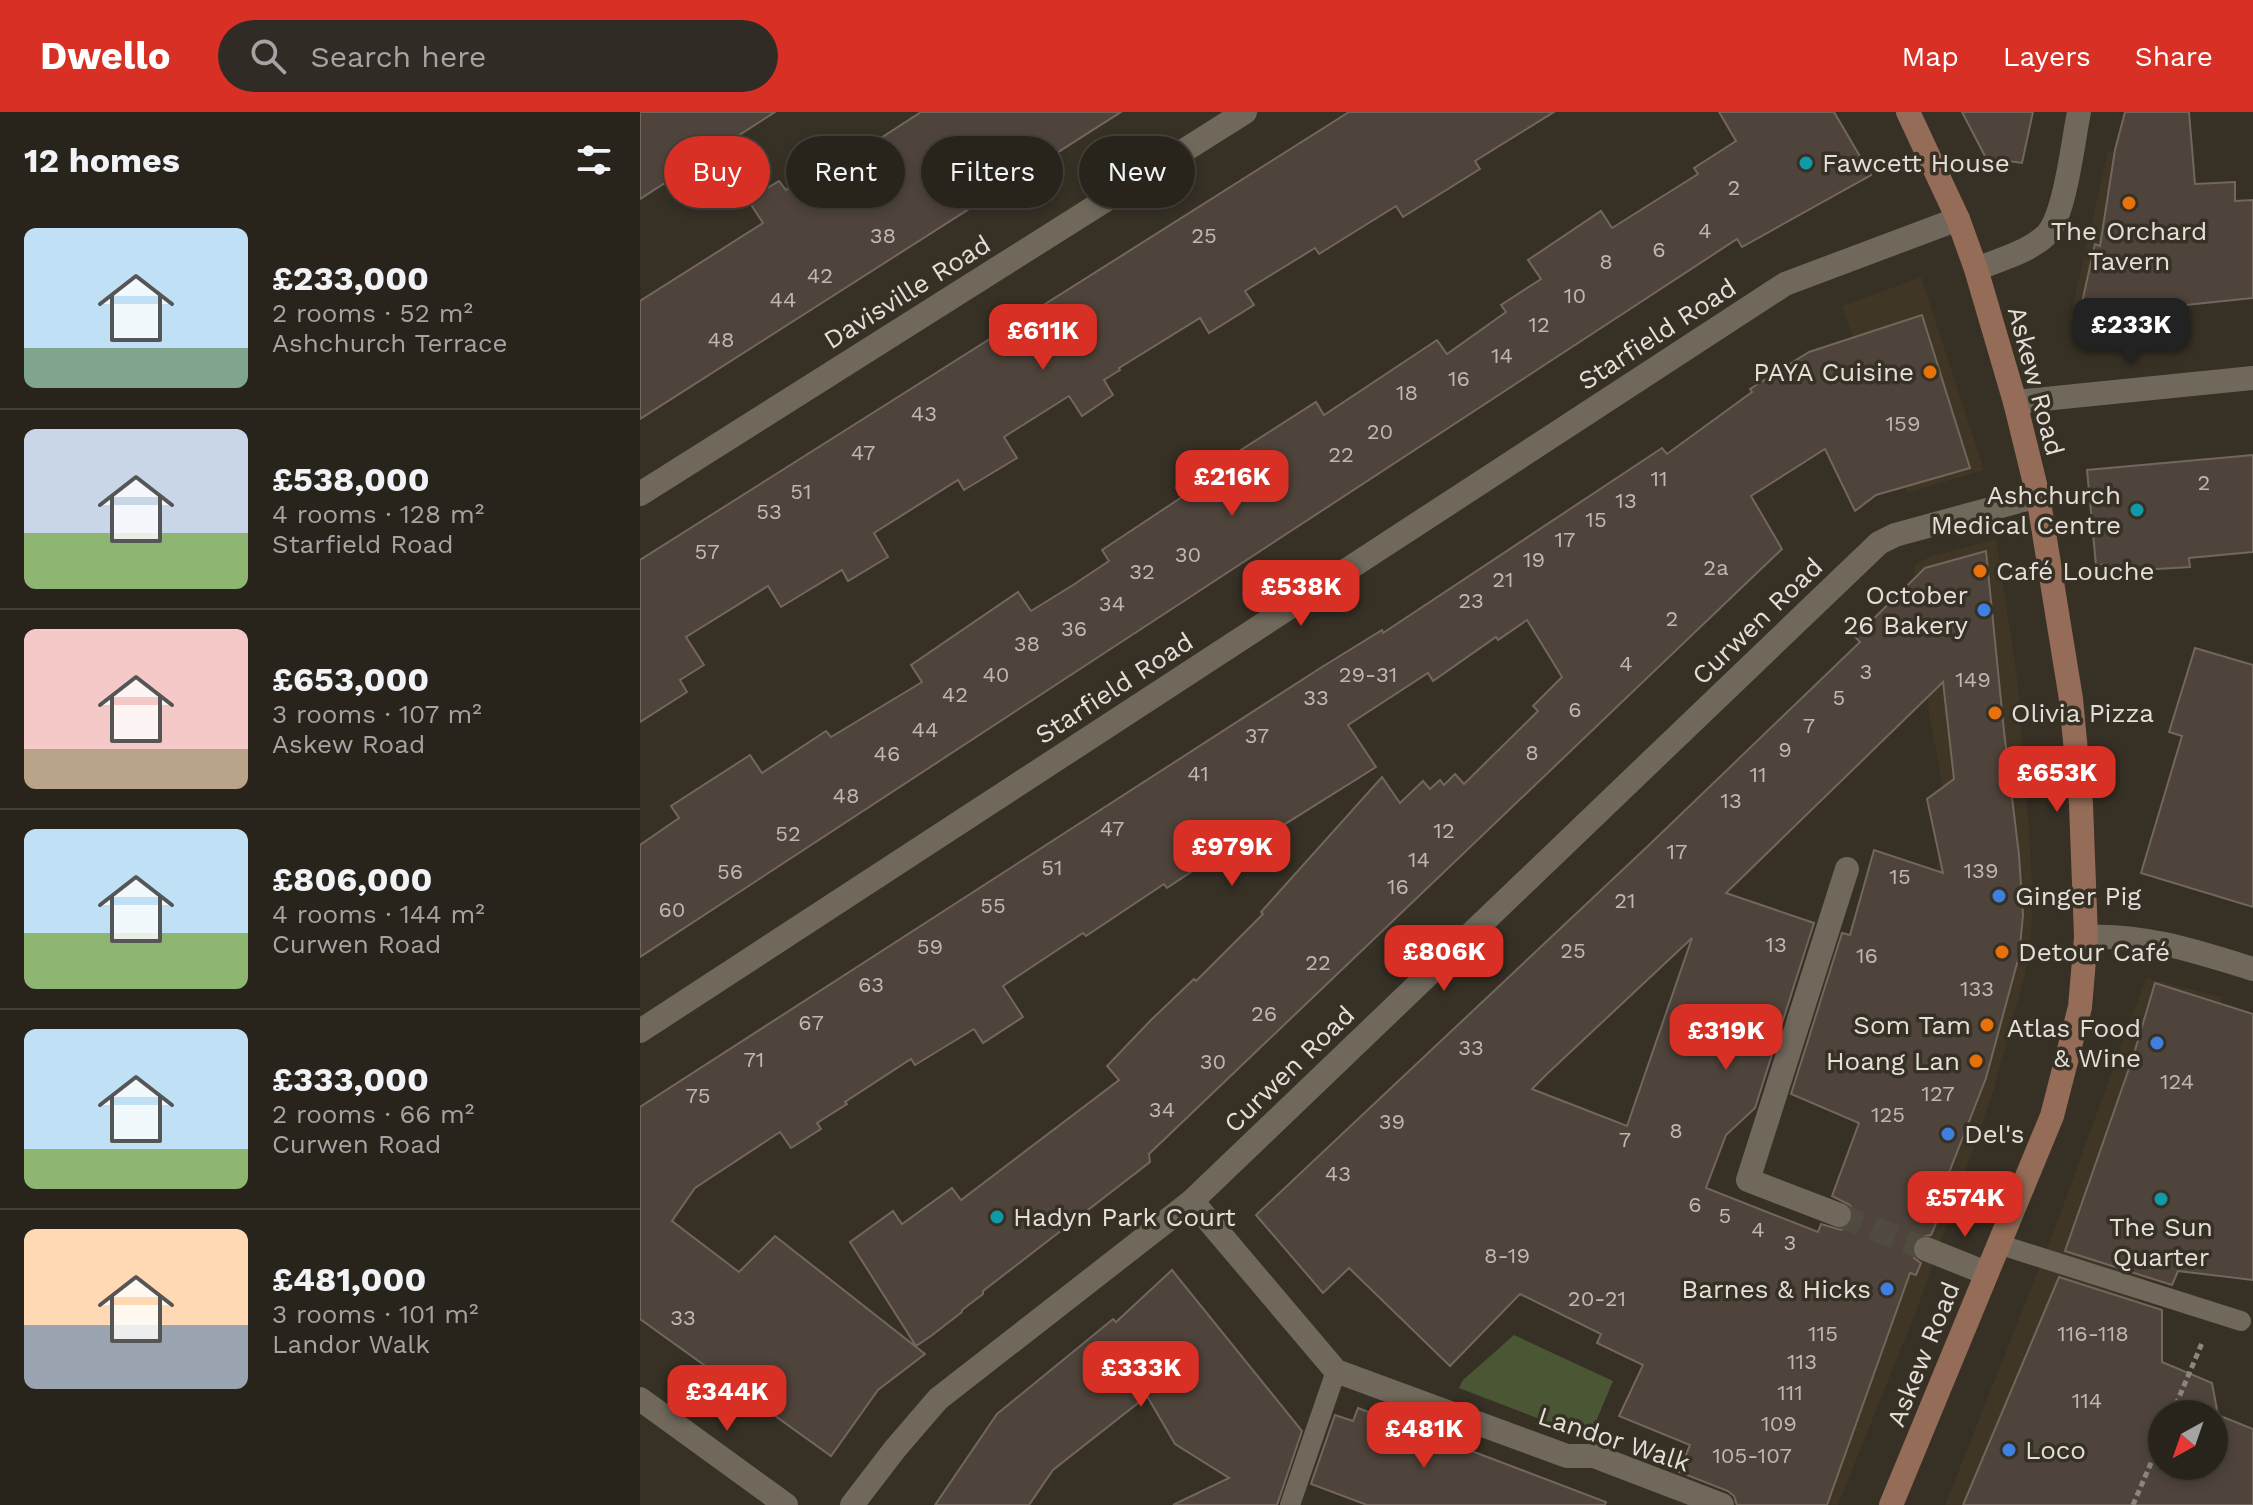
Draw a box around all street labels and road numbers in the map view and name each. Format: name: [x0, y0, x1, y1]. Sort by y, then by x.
street label: Davisville Road: [818, 229, 996, 355]
street label: Starfield Road: [1573, 272, 1741, 396]
street label: Askew Road: [2002, 303, 2070, 459]
street label: Curwen Road: [1686, 551, 1828, 691]
street label: Starfield Road: [1030, 626, 1198, 750]
street label: Curwen Road: [1218, 999, 1360, 1139]
street label: Askew Road: [1880, 1277, 1966, 1431]
street label: Landor Walk: [1534, 1400, 1694, 1478]

